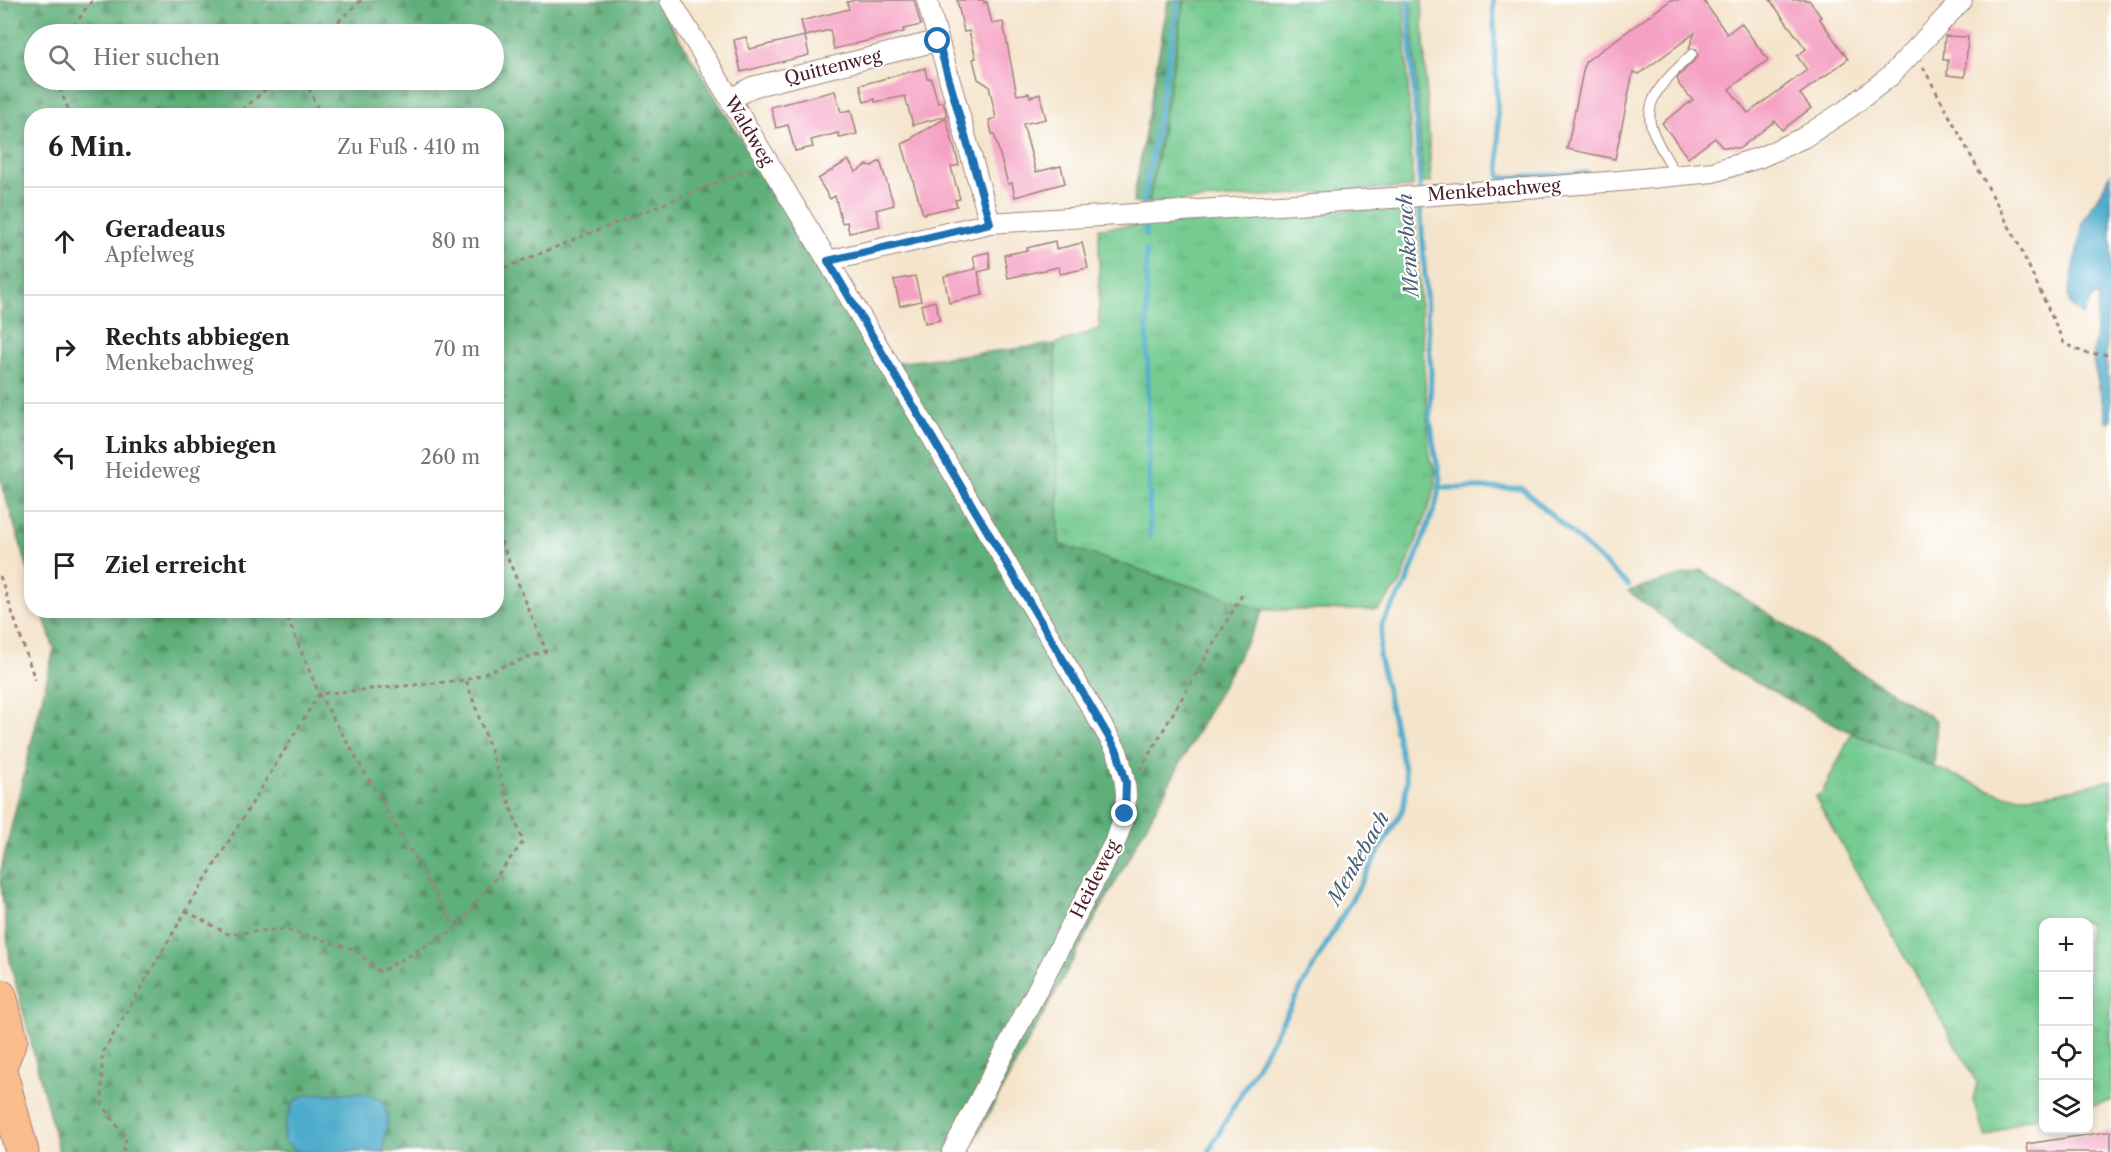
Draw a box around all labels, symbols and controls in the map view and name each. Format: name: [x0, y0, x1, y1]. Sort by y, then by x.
search box: [24, 24, 504, 90]
route start: [924, 27, 950, 53]
icon: search: [45, 41, 78, 74]
text: Hier suchen: [93, 44, 220, 71]
street label: Quittenweg: [782, 44, 884, 90]
street label: Waldweg: [719, 91, 779, 170]
text: 6 Min.: [48, 131, 132, 163]
text: Zu Fuß · 410 m: [337, 135, 480, 159]
street label: Menkebachweg: [1427, 174, 1562, 206]
water label: Menkebach: [1392, 192, 1424, 300]
text: Geradeaus: [105, 216, 225, 243]
icon: ahead: [48, 225, 81, 258]
text: 80 m: [432, 229, 480, 253]
text: Apfelweg: [105, 243, 194, 267]
text: Rechts abbiegen: [105, 324, 290, 351]
icon: right: [48, 333, 81, 366]
text: 70 m: [434, 337, 480, 361]
text: Menkebachweg: [105, 351, 253, 375]
text: Links abbiegen: [105, 432, 277, 459]
icon: left: [48, 441, 81, 474]
text: 260 m: [420, 445, 480, 469]
text: Heideweg: [105, 459, 200, 483]
icon: arrive: [48, 549, 81, 582]
text: Ziel erreicht: [105, 552, 246, 579]
route end: [1111, 800, 1137, 826]
water label: Menkebach: [1321, 807, 1394, 911]
street label: Heideweg: [1066, 836, 1124, 922]
map controls: [2039, 918, 2093, 1134]
button: +: [2039, 918, 2093, 972]
button: −: [2039, 972, 2093, 1026]
button: locate: [2039, 1026, 2093, 1080]
button: layers: [2039, 1080, 2093, 1134]

